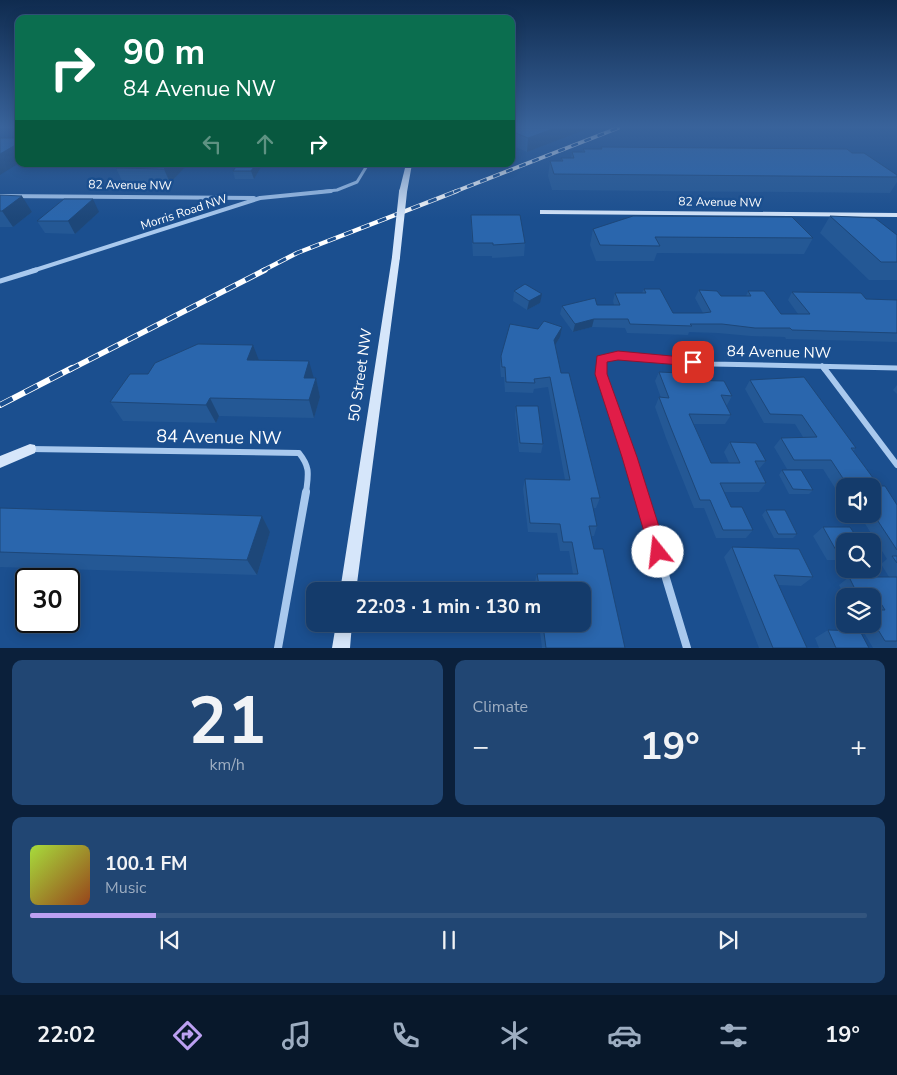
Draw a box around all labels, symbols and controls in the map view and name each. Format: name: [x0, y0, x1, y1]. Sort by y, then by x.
text: 90 m: [123, 29, 205, 76]
icon: right: [40, 35, 105, 100]
text: 84 Avenue NW: [123, 74, 276, 104]
icon: left: [198, 130, 226, 158]
icon: ahead: [251, 130, 279, 158]
icon: right: [304, 130, 332, 158]
street label: 82 Avenue NW: [88, 176, 172, 194]
street label: Morris Road NW: [139, 190, 229, 234]
street label: 82 Avenue NW: [678, 193, 762, 211]
street label: 50 Street NW: [344, 326, 377, 423]
pin: [672, 341, 714, 383]
street label: 84 Avenue NW: [727, 341, 832, 363]
icon: arrive: [679, 348, 707, 376]
street label: 84 Avenue NW: [156, 424, 282, 450]
map controls: [836, 478, 881, 633]
button: sound: [836, 478, 881, 523]
position arrow: [631, 525, 683, 577]
button: search: [836, 533, 881, 578]
speed limit sign: 30: [15, 568, 80, 633]
button: layers: [836, 588, 881, 633]
text: 22:03 · 1 min · 130 m: [356, 594, 541, 620]
text: 21: [188, 677, 266, 766]
text: Climate: [473, 696, 528, 718]
text: 19°: [640, 721, 700, 772]
text: −: [473, 728, 489, 766]
text: +: [850, 728, 867, 766]
text: km/h: [210, 754, 245, 776]
text: 100.1 FM: [105, 851, 188, 877]
text: Music: [105, 877, 146, 899]
icon: previous: [156, 926, 184, 954]
icon: pause: [435, 926, 463, 954]
icon: next: [714, 926, 742, 954]
icon: directions: [170, 1018, 205, 1053]
icon: music: [279, 1018, 314, 1053]
icon: phone: [388, 1018, 423, 1053]
icon: climate: [497, 1018, 532, 1053]
icon: car: [607, 1018, 642, 1053]
icon: filters: [716, 1018, 751, 1053]
text: 22:02: [37, 1020, 95, 1050]
text: 19°: [825, 1020, 860, 1050]

